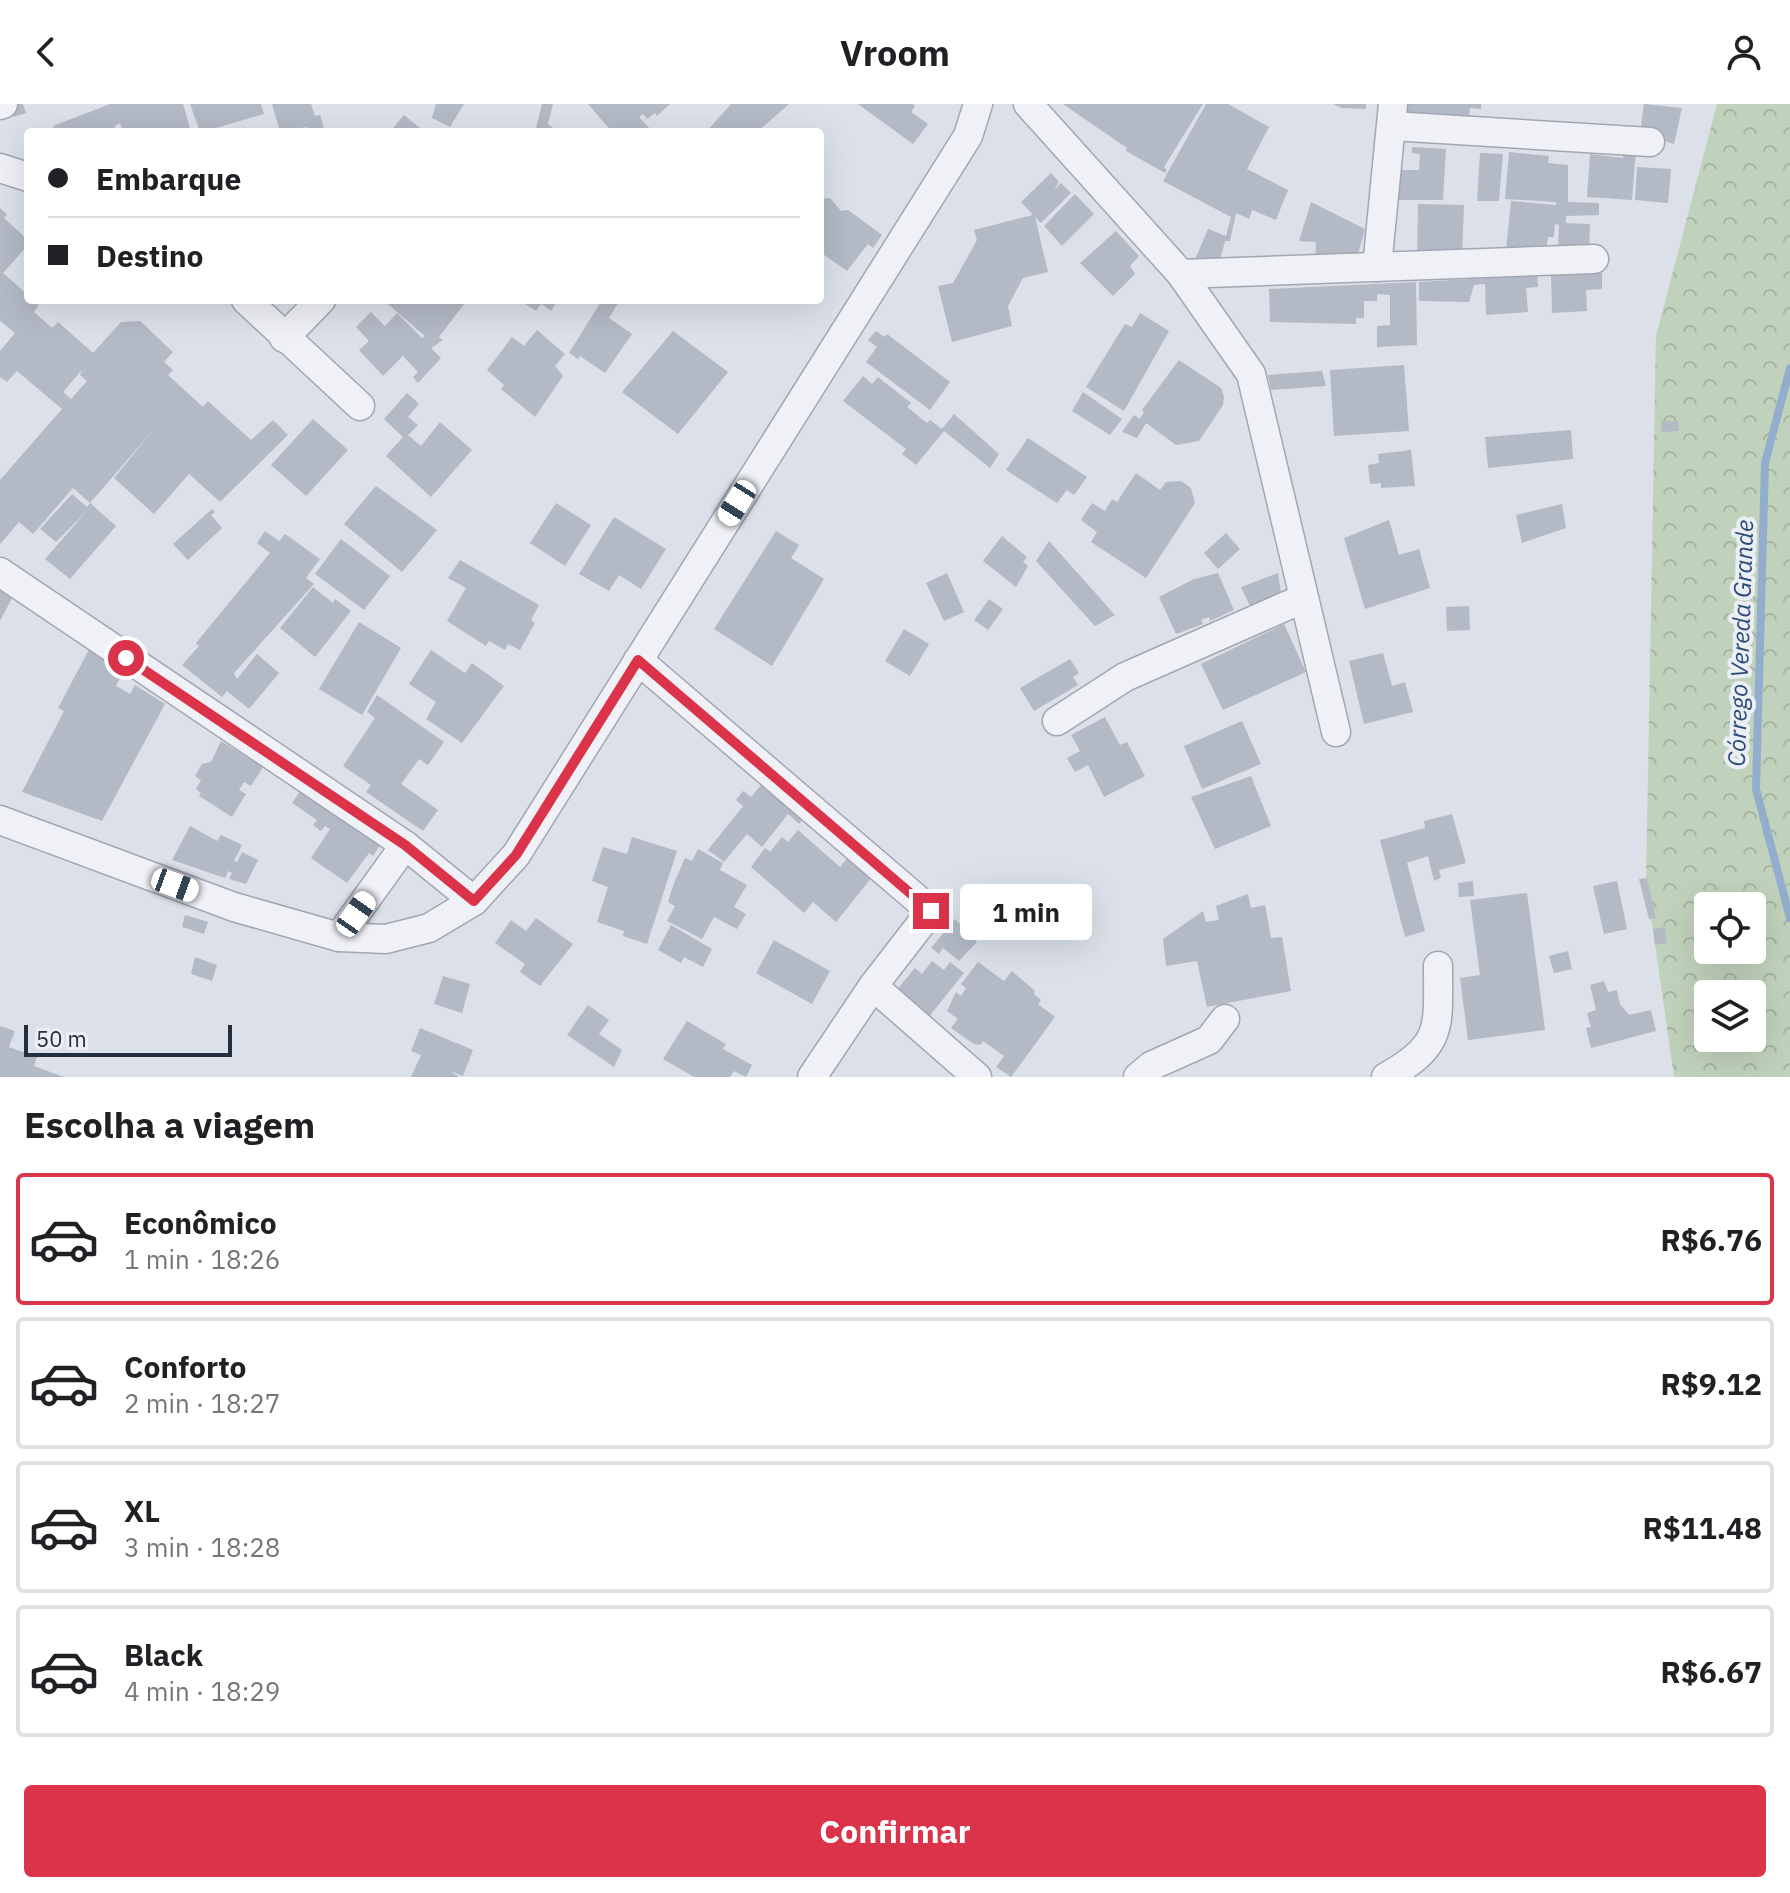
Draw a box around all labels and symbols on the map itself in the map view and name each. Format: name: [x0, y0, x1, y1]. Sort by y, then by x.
car: [714, 476, 760, 530]
water label: Córrego Vereda Grande: [1720, 519, 1760, 767]
route start: [108, 640, 144, 676]
car: [148, 866, 202, 904]
callout: 1 min: [959, 883, 1091, 939]
car: [332, 887, 380, 941]
route end: [913, 893, 949, 929]
scale bar: [24, 1021, 232, 1057]

